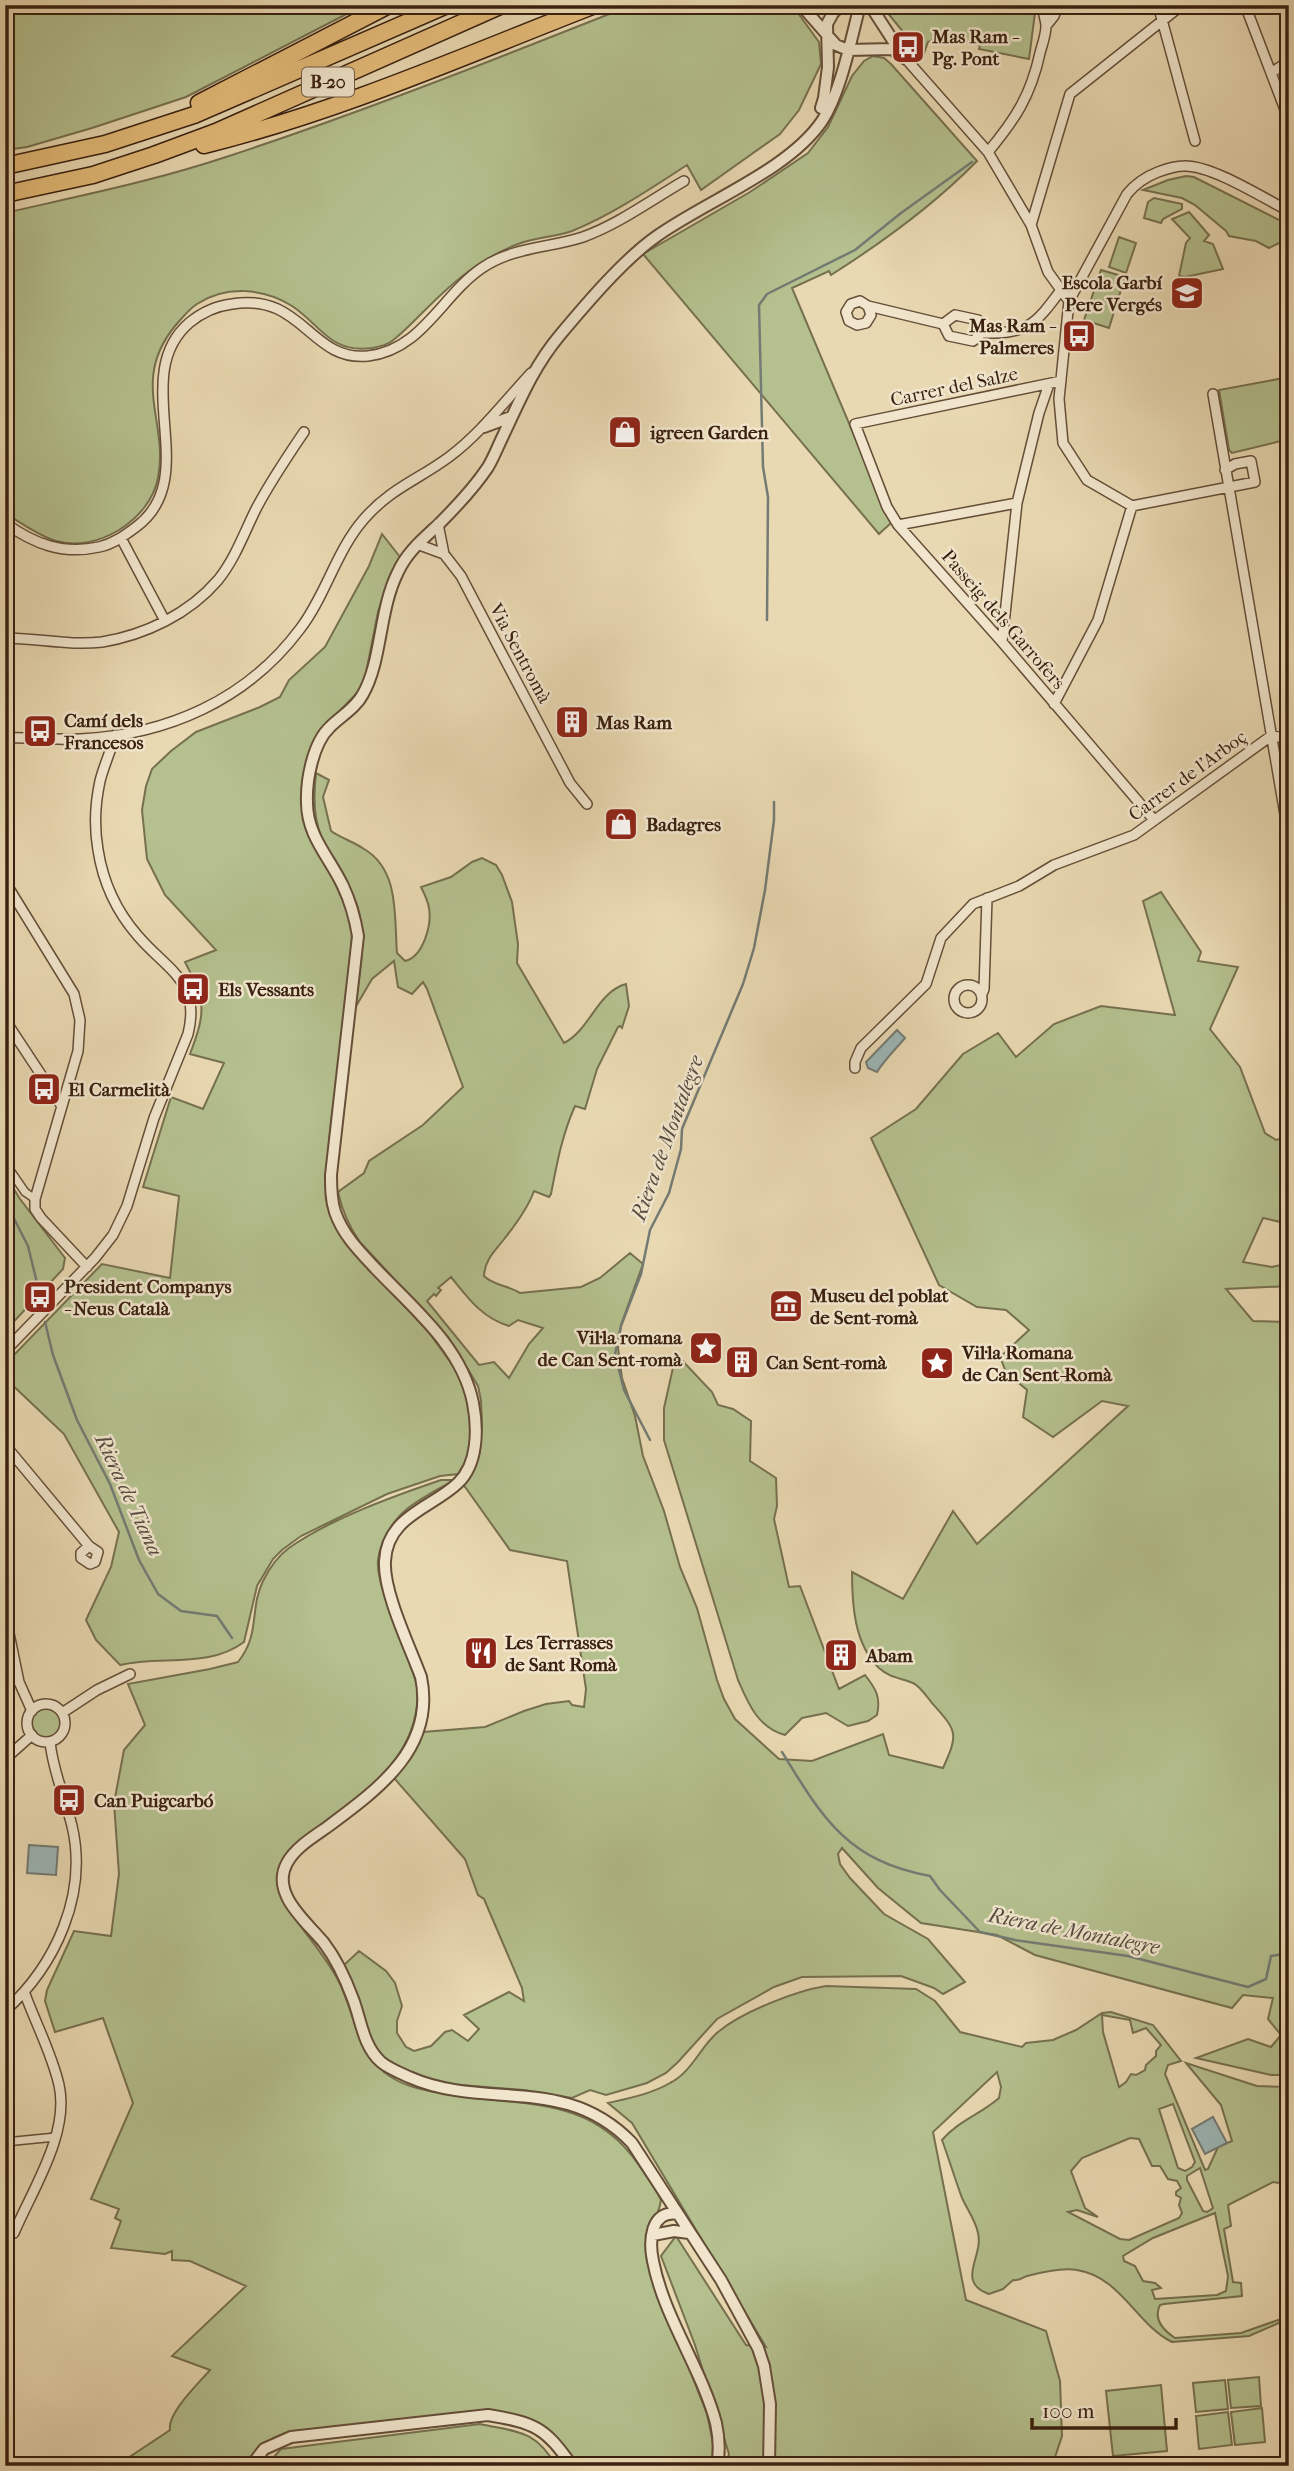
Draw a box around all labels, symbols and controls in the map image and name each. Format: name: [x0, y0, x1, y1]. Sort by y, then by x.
place label: Mas Ram - Pg. Pont: [931, 26, 1020, 70]
bus stop icon: Mas Ram - Pg. Pont: [889, 28, 927, 66]
road number: B-20: [302, 68, 354, 96]
place label: Escola Garbí Pere Vergés: [1062, 272, 1163, 316]
school or university icon: Escola Garbí Pere Vergés: [1168, 274, 1206, 312]
place label: Mas Ram - Palmeres: [968, 315, 1057, 359]
bus stop icon: Mas Ram - Palmeres: [1060, 317, 1098, 355]
street label: Carrer del Salze: [888, 363, 1020, 411]
shop icon: igreen Garden: [606, 413, 644, 451]
place label: igreen Garden: [649, 422, 770, 444]
street label: Passeig dels Garrofers: [937, 545, 1070, 694]
street label: Via Sentromà: [484, 599, 556, 707]
building icon: Mas Ram: [553, 703, 591, 741]
place label: Camí dels Francesos: [63, 710, 143, 754]
bus stop icon: Camí dels Francesos: [21, 712, 59, 750]
place label: Mas Ram: [595, 712, 672, 734]
street label: Carrer de l'Arboç: [1125, 726, 1251, 826]
shop icon: Badagres: [602, 805, 640, 843]
place label: Badagres: [646, 814, 721, 836]
bus stop icon: Els Vessants: [174, 970, 212, 1008]
place label: Els Vessants: [218, 979, 314, 1001]
water label: Riera de Montalegre: [625, 1052, 708, 1226]
bus stop icon: El Carmelità: [25, 1070, 63, 1108]
place label: El Carmelità: [68, 1079, 171, 1101]
place label: President Companys - Neus Català: [64, 1276, 232, 1320]
bus stop icon: President Companys - Neus Català: [21, 1278, 59, 1316]
place label: Museu del poblat de Sent-romà: [809, 1285, 949, 1329]
museum icon: Museu del poblat de Sent-romà: [767, 1287, 805, 1325]
place label: Vil·la romana de Can Sent-romà: [538, 1327, 683, 1371]
place icon: Vil·la romana de Can Sent-romà: [687, 1329, 725, 1367]
place label: Vil·la Romana de Can Sent-Romà: [961, 1342, 1113, 1386]
building icon: Can Sent-romà: [723, 1343, 761, 1381]
place icon: Vil·la Romana de Can Sent-Romà: [918, 1344, 956, 1382]
place label: Can Sent-romà: [766, 1352, 888, 1374]
water label: Riera de Tiana: [89, 1428, 168, 1560]
place label: Les Terrasses de Sant Romà: [505, 1632, 618, 1676]
restaurant icon: Les Terrasses de Sant Romà: [462, 1634, 500, 1672]
building icon: Abam: [822, 1636, 860, 1674]
place label: Abam: [865, 1645, 913, 1667]
bus stop icon: Can Puigcarbó: [50, 1781, 88, 1819]
place label: Can Puigcarbó: [94, 1790, 214, 1812]
water label: Riera de Montalegre: [984, 1902, 1162, 1959]
scale bar: [1032, 2387, 1175, 2431]
text: 100 m: [1042, 2399, 1095, 2423]

